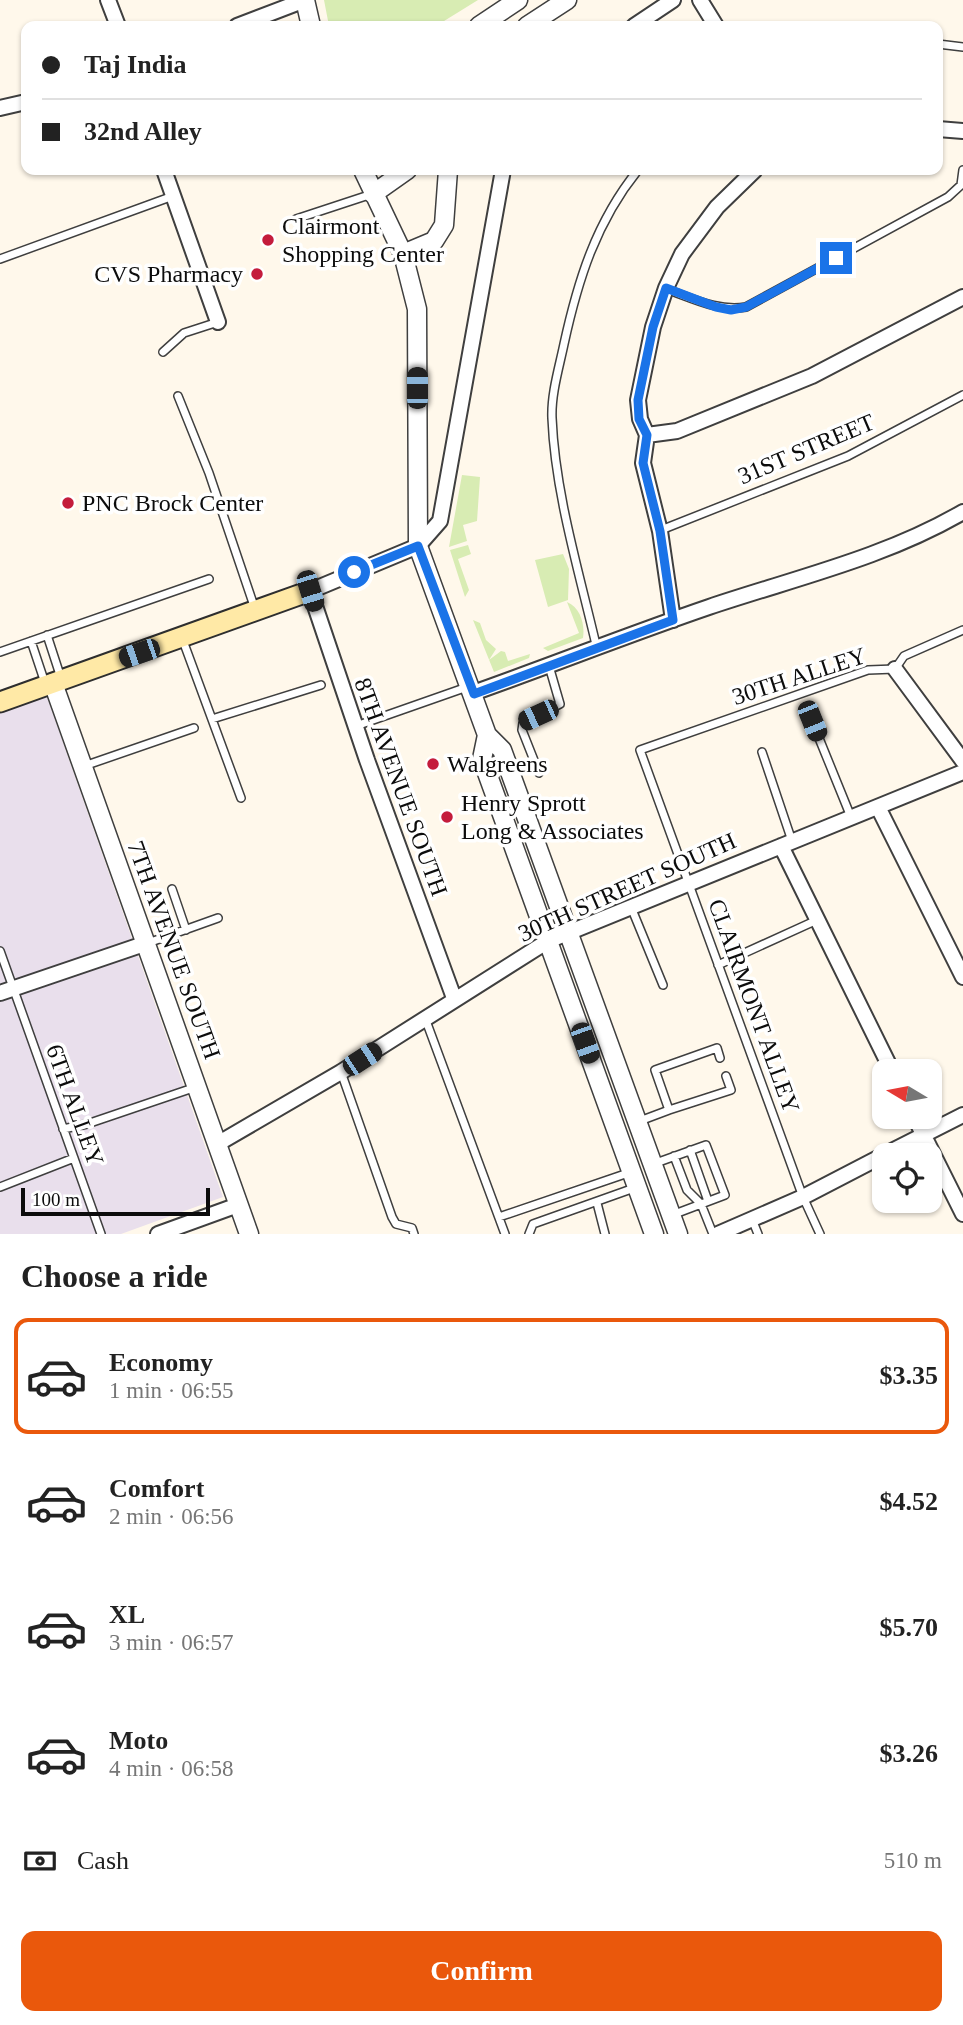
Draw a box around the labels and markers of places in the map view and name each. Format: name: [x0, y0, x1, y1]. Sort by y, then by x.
place label: Clairmont Shopping Center: [282, 213, 444, 267]
marker: Clairmont Shopping Center: [260, 232, 276, 248]
place label: CVS Pharmacy: [94, 261, 243, 287]
marker: CVS Pharmacy: [249, 266, 265, 282]
place label: PNC Brock Center: [82, 490, 263, 516]
marker: PNC Brock Center: [60, 495, 76, 511]
place label: Walgreens: [447, 751, 548, 777]
marker: Walgreens: [425, 756, 441, 772]
place label: Henry Sprott Long & Associates: [461, 790, 644, 844]
marker: Henry Sprott Long & Associates: [439, 809, 455, 825]

